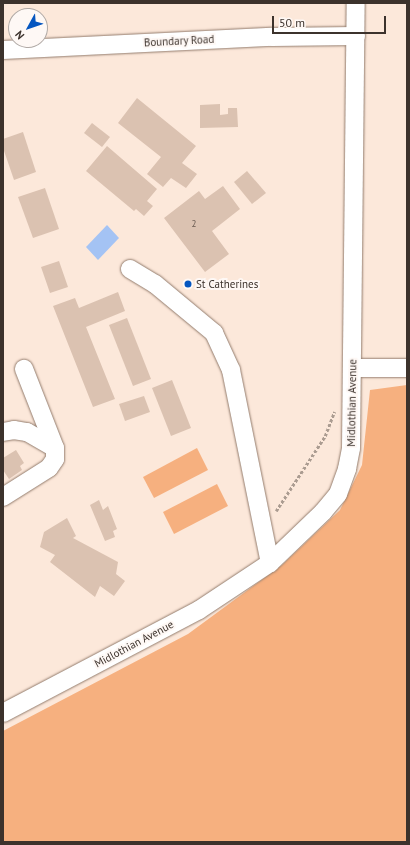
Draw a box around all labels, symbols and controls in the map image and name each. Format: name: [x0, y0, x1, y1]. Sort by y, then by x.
north arrow: [8, 8, 48, 48]
scale bar: [274, 8, 388, 34]
text: 50 m: [279, 15, 305, 30]
text: N: [12, 28, 27, 42]
street label: Boundary Road: [143, 33, 215, 49]
house number: 2: [192, 219, 196, 229]
place label: St Catherines: [196, 277, 258, 291]
marker: St Catherines: [183, 279, 193, 289]
street label: Midlothian Avenue: [345, 359, 359, 447]
street label: Midlothian Avenue: [92, 617, 176, 671]

